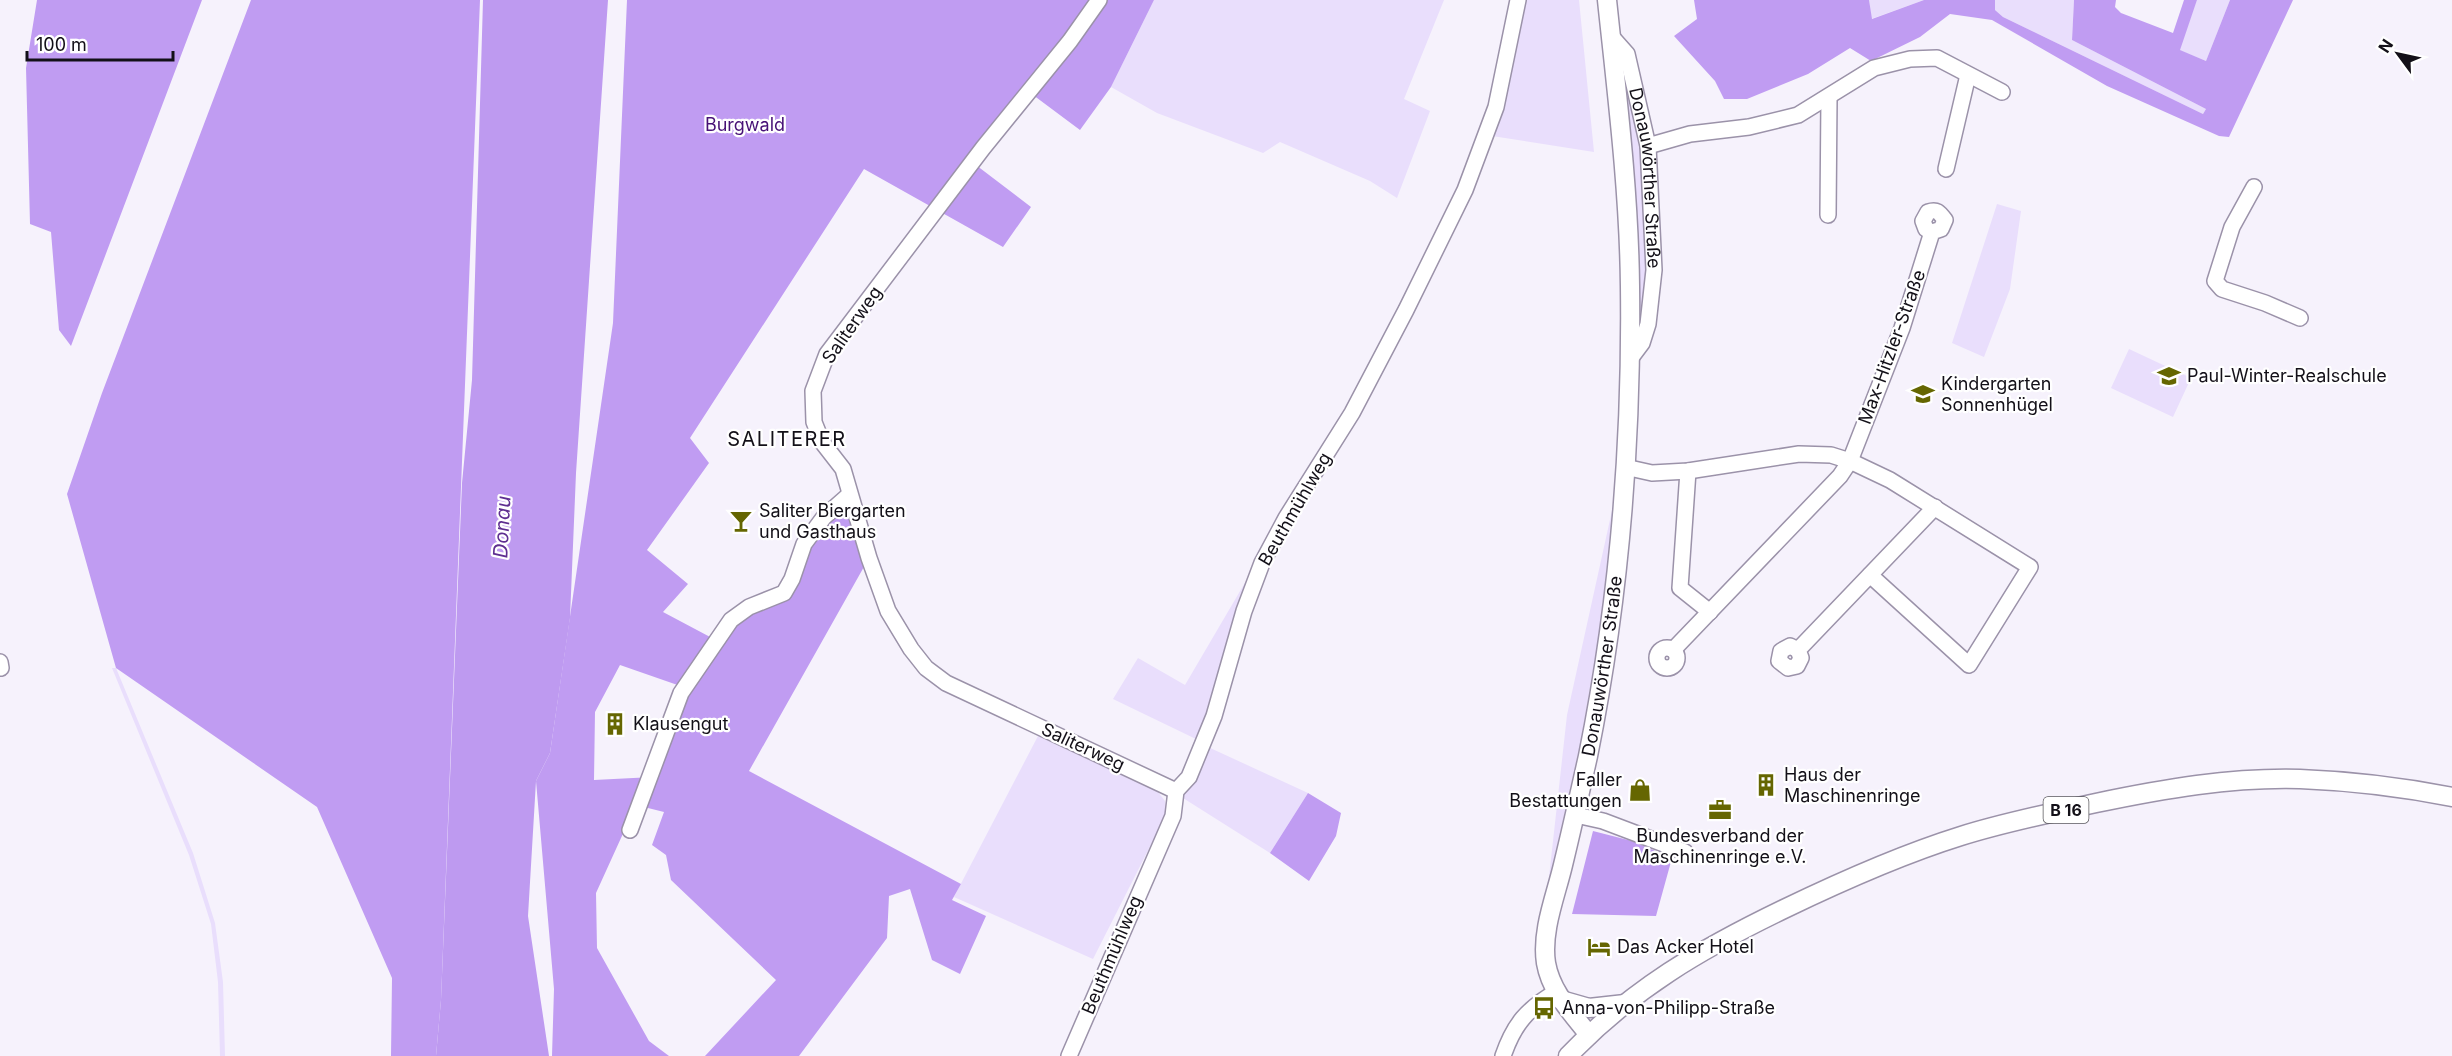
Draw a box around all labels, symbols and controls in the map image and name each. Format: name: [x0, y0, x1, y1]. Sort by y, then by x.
scale bar: [27, 24, 172, 62]
north arrow: [2368, 24, 2428, 84]
text: 100 m: [36, 34, 87, 55]
text: N: [2374, 35, 2397, 56]
street label: Donauwörther Straße: [1625, 85, 1665, 269]
park label: Burgwald: [705, 114, 785, 135]
street label: Max-Hitzler-Straße: [1854, 267, 1929, 427]
street label: Saliterweg: [817, 282, 886, 367]
school or university icon: Paul-Winter-Realschule: [2156, 363, 2182, 389]
place label: Paul-Winter-Realschule: [2187, 365, 2387, 386]
place label: Kindergarten Sonnenhügel: [1941, 373, 2053, 415]
school or university icon: Kindergarten Sonnenhügel: [1910, 381, 1936, 407]
district label: SALITERER: [727, 427, 847, 451]
street label: Beuthmühlweg: [1254, 449, 1335, 569]
water label: Donau: [488, 495, 516, 559]
place label: Saliter Biergarten und Gasthaus: [759, 500, 906, 542]
bar icon: Saliter Biergarten und Gasthaus: [728, 508, 754, 534]
street label: Donauwörther Straße: [1577, 575, 1626, 758]
building icon: Klausengut: [602, 711, 628, 737]
place label: Klausengut: [633, 713, 729, 734]
street label: Saliterweg: [1038, 718, 1128, 775]
place label: Haus der Maschinenringe: [1784, 764, 1921, 806]
place label: Faller Bestattungen: [1509, 769, 1622, 811]
building icon: Haus der Maschinenringe: [1753, 772, 1779, 798]
shop icon: Faller Bestattungen: [1627, 777, 1653, 803]
office icon: Bundesverband der Maschinenringe e.V.: [1707, 797, 1733, 823]
road number: B 16: [2044, 797, 2088, 823]
place label: Bundesverband der Maschinenringe e.V.: [1633, 825, 1807, 867]
street label: Beuthmühlweg: [1077, 892, 1146, 1017]
hotel icon: Das Acker Hotel: [1586, 934, 1612, 960]
place label: Das Acker Hotel: [1617, 936, 1754, 957]
bus stop icon: Anna-von-Philipp-Straße: [1531, 995, 1557, 1021]
place label: Anna-von-Philipp-Straße: [1562, 997, 1775, 1018]

